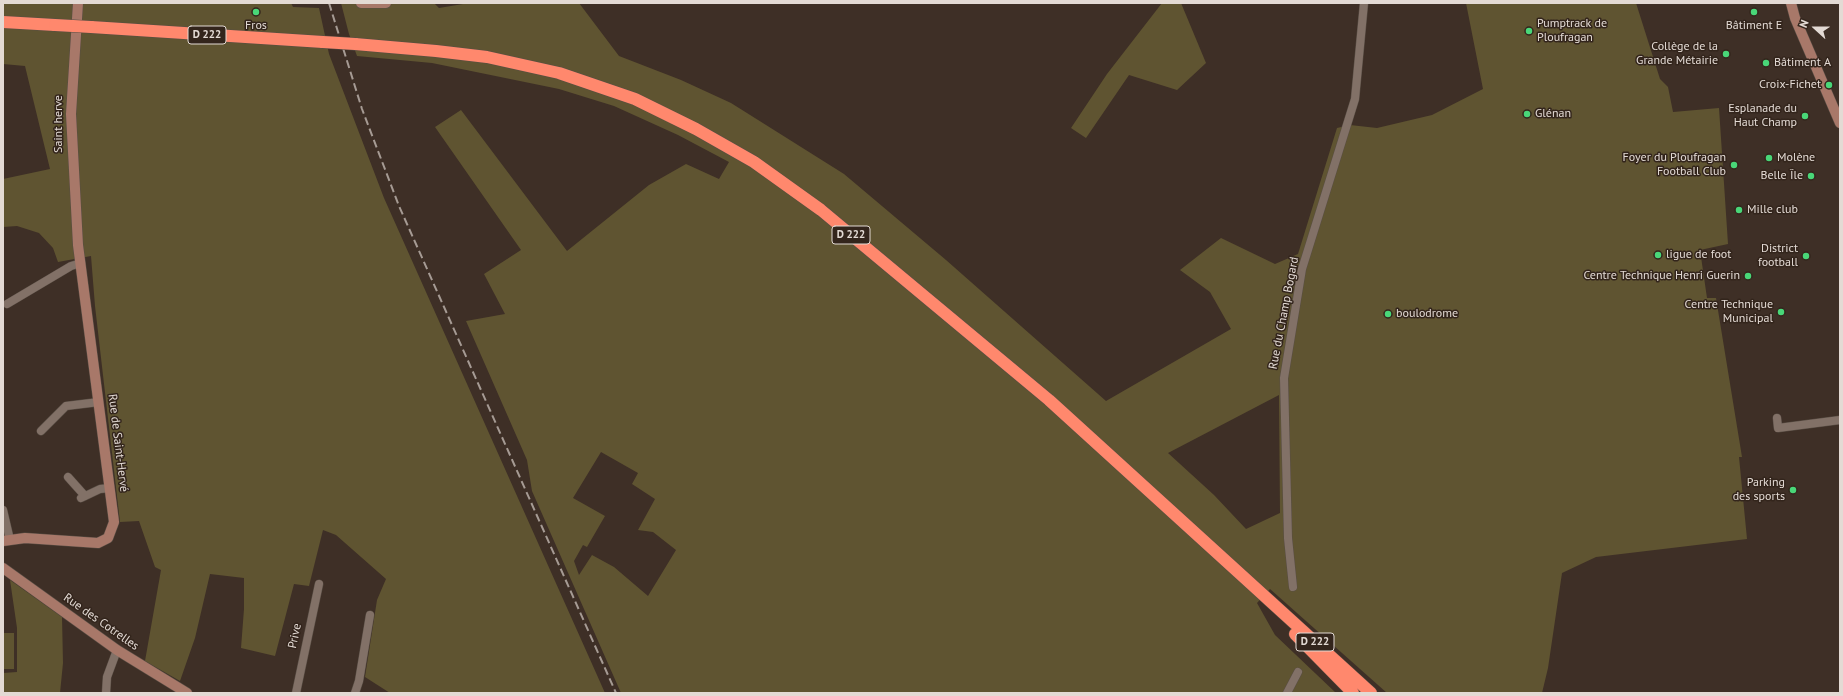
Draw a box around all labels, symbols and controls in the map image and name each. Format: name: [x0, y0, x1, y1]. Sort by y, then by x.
marker: Fros: [251, 7, 261, 17]
marker: Bâtiment E: [1749, 7, 1759, 17]
north arrow: [1795, 8, 1835, 48]
place label: Pumptrack de Ploufragan: [1537, 17, 1607, 45]
text: N: [1796, 18, 1812, 30]
place label: Fros: [245, 19, 267, 33]
place label: Bâtiment E: [1726, 19, 1782, 33]
road number: D 222: [188, 26, 226, 44]
marker: Pumptrack de Ploufragan: [1524, 26, 1534, 36]
place label: Collège de la Grande Métairie: [1636, 40, 1718, 68]
marker: Collège de la Grande Métairie: [1721, 49, 1731, 59]
place label: Bâtiment A: [1774, 56, 1831, 70]
marker: Bâtiment A: [1761, 58, 1771, 68]
place label: Croix-Fichet: [1759, 78, 1821, 92]
marker: Croix-Fichet: [1824, 80, 1834, 90]
street label: Saint herve: [52, 95, 66, 153]
place label: Esplanade du Haut Champ: [1728, 102, 1797, 130]
place label: Glénan: [1535, 107, 1571, 121]
marker: Glénan: [1522, 109, 1532, 119]
marker: Esplanade du Haut Champ: [1800, 111, 1810, 121]
place label: Foyer du Ploufragan Football Club: [1623, 151, 1726, 179]
place label: Molène: [1777, 151, 1815, 165]
marker: Molène: [1764, 153, 1774, 163]
marker: Foyer du Ploufragan Football Club: [1729, 160, 1739, 170]
place label: Belle Île: [1760, 169, 1803, 183]
marker: Belle Île: [1806, 171, 1816, 181]
place label: Mille club: [1747, 203, 1798, 217]
marker: Mille club: [1734, 205, 1744, 215]
road number: D 222: [832, 226, 870, 244]
place label: District football: [1758, 242, 1798, 270]
place label: ligue de foot: [1666, 248, 1731, 262]
marker: ligue de foot: [1653, 250, 1663, 260]
marker: District football: [1801, 251, 1811, 261]
street label: Rue du Champ Bogard: [1266, 256, 1302, 370]
place label: Centre Technique Henri Guerin: [1583, 269, 1740, 283]
marker: Centre Technique Henri Guerin: [1743, 271, 1753, 281]
place label: Centre Technique Municipal: [1685, 298, 1773, 326]
place label: boulodrome: [1396, 307, 1458, 321]
marker: Centre Technique Municipal: [1776, 307, 1786, 317]
marker: boulodrome: [1383, 309, 1393, 319]
street label: Rue de Saint-Hervé: [105, 393, 131, 493]
place label: Parking des sports: [1733, 476, 1785, 504]
marker: Parking des sports: [1788, 485, 1798, 495]
street label: Rue des Cotrelles: [60, 591, 142, 653]
street label: Prive: [285, 622, 305, 650]
road number: D 222: [1296, 633, 1334, 651]

